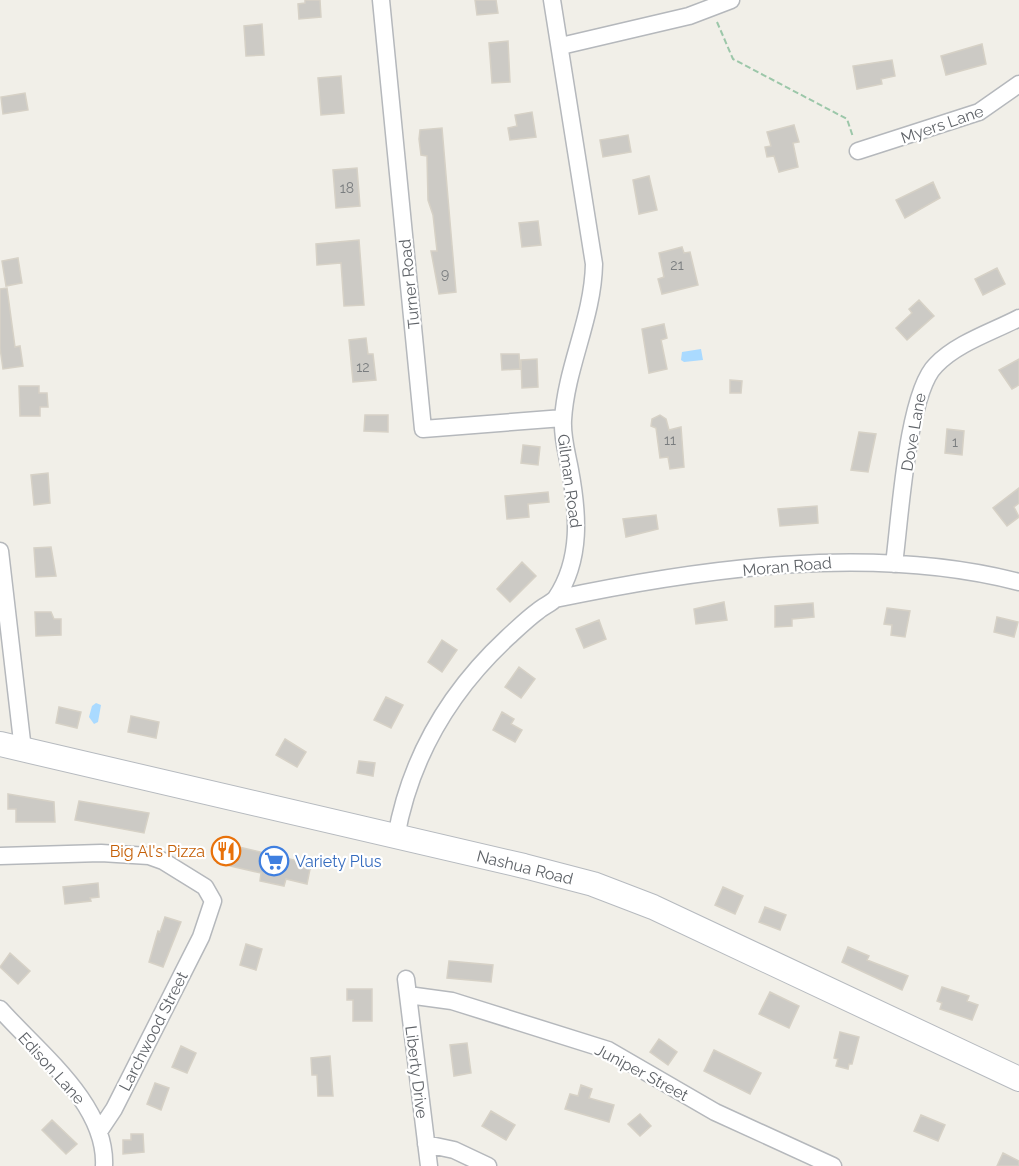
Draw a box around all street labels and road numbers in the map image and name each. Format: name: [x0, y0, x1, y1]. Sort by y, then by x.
street label: Myers Lane: [898, 101, 986, 147]
street label: Turner Road: [395, 238, 424, 330]
street label: Dove Lane: [897, 391, 930, 473]
street label: Gilman Road: [554, 433, 585, 529]
street label: Moran Road: [742, 553, 832, 580]
street label: Nashua Road: [475, 846, 575, 889]
street label: Larchwood Street: [115, 968, 192, 1094]
street label: Liberty Drive: [401, 1024, 432, 1120]
street label: Edison Lane: [14, 1028, 89, 1108]
street label: Juniper Street: [592, 1040, 692, 1105]

